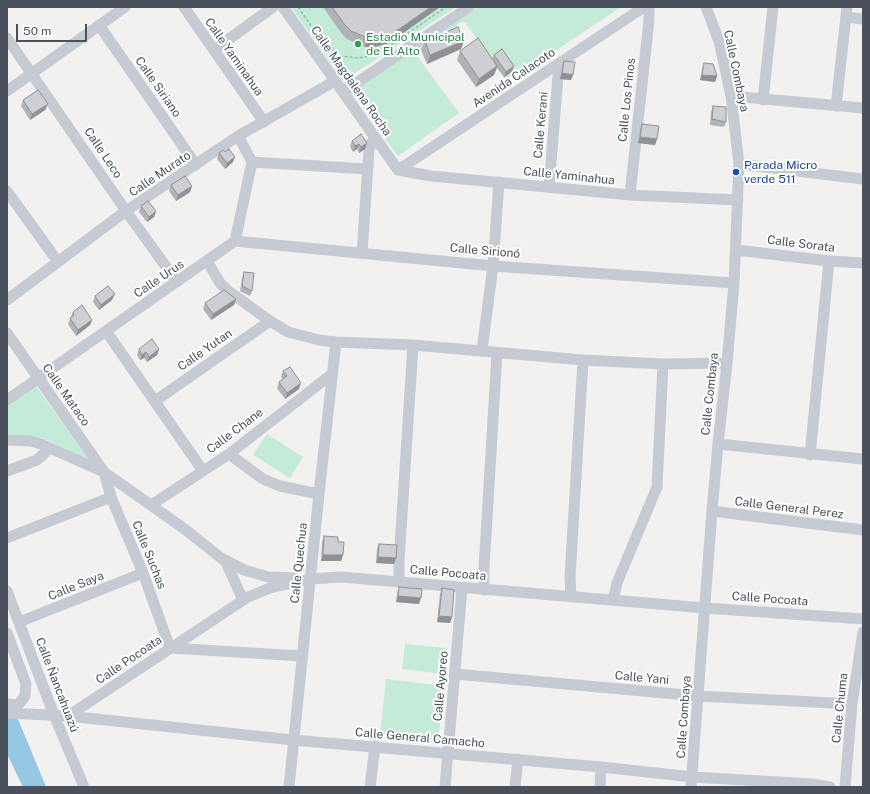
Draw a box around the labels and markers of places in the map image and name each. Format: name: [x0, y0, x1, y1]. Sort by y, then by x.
place label: Estadio Municipal de El Alto: [366, 30, 465, 58]
marker: Estadio Municipal de El Alto: [353, 39, 363, 49]
place label: Parada Micro verde 511: [744, 158, 817, 186]
marker: Parada Micro verde 511: [731, 167, 741, 177]

